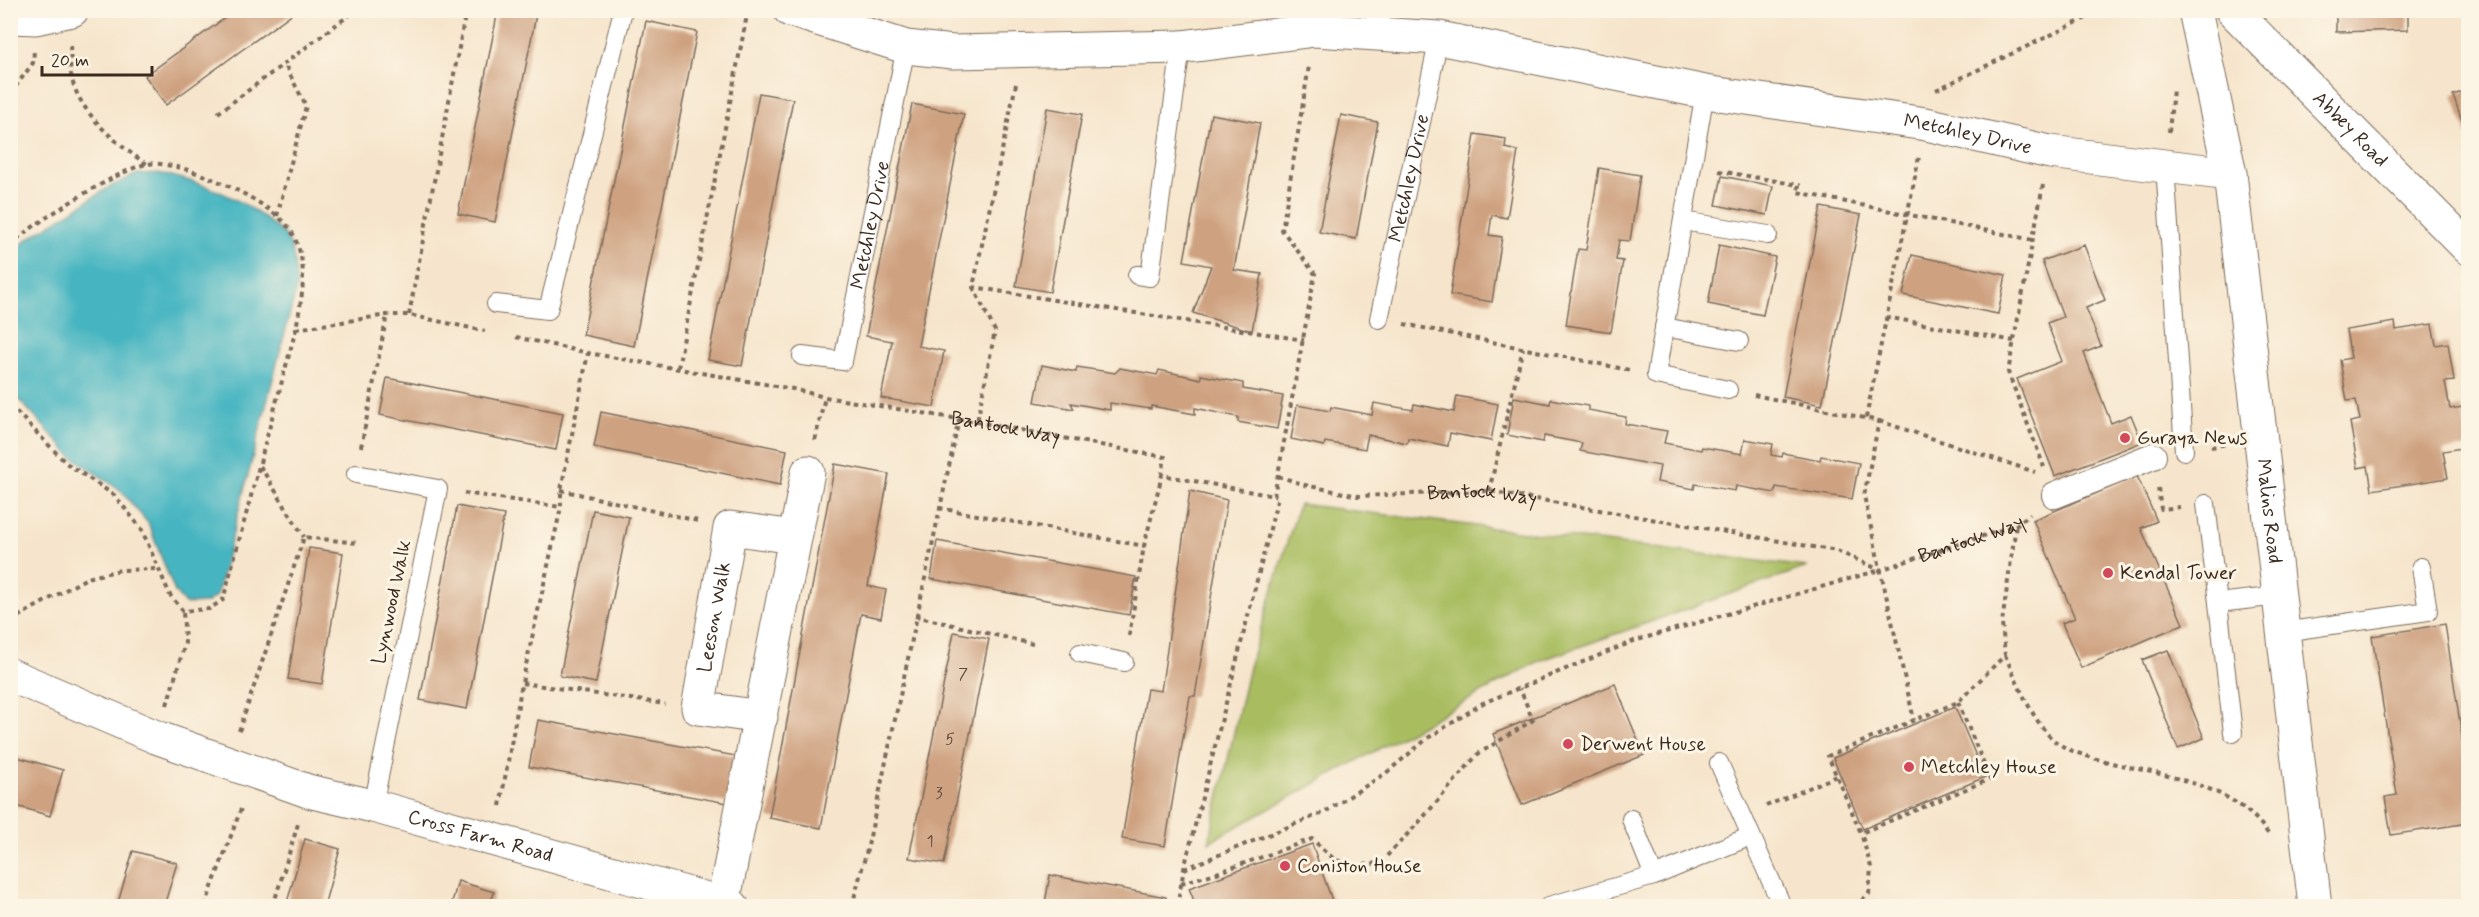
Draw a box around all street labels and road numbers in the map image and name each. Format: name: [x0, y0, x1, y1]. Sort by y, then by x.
street label: Abbey Road: [2307, 85, 2394, 173]
street label: Metchley Drive: [1902, 107, 2034, 161]
street label: Metchley Drive: [1382, 112, 1436, 245]
street label: Metchley Drive: [844, 159, 896, 292]
street label: Bantock Way: [949, 404, 1062, 451]
street label: Malins Road: [2250, 457, 2289, 565]
street label: Bantock Way: [1427, 477, 1539, 513]
street label: Bantock Way: [1915, 509, 2031, 570]
street label: Lynwood Walk: [366, 537, 418, 667]
street label: Leeson Walk: [691, 559, 737, 675]
street label: Cross Farm Road: [405, 803, 556, 869]

